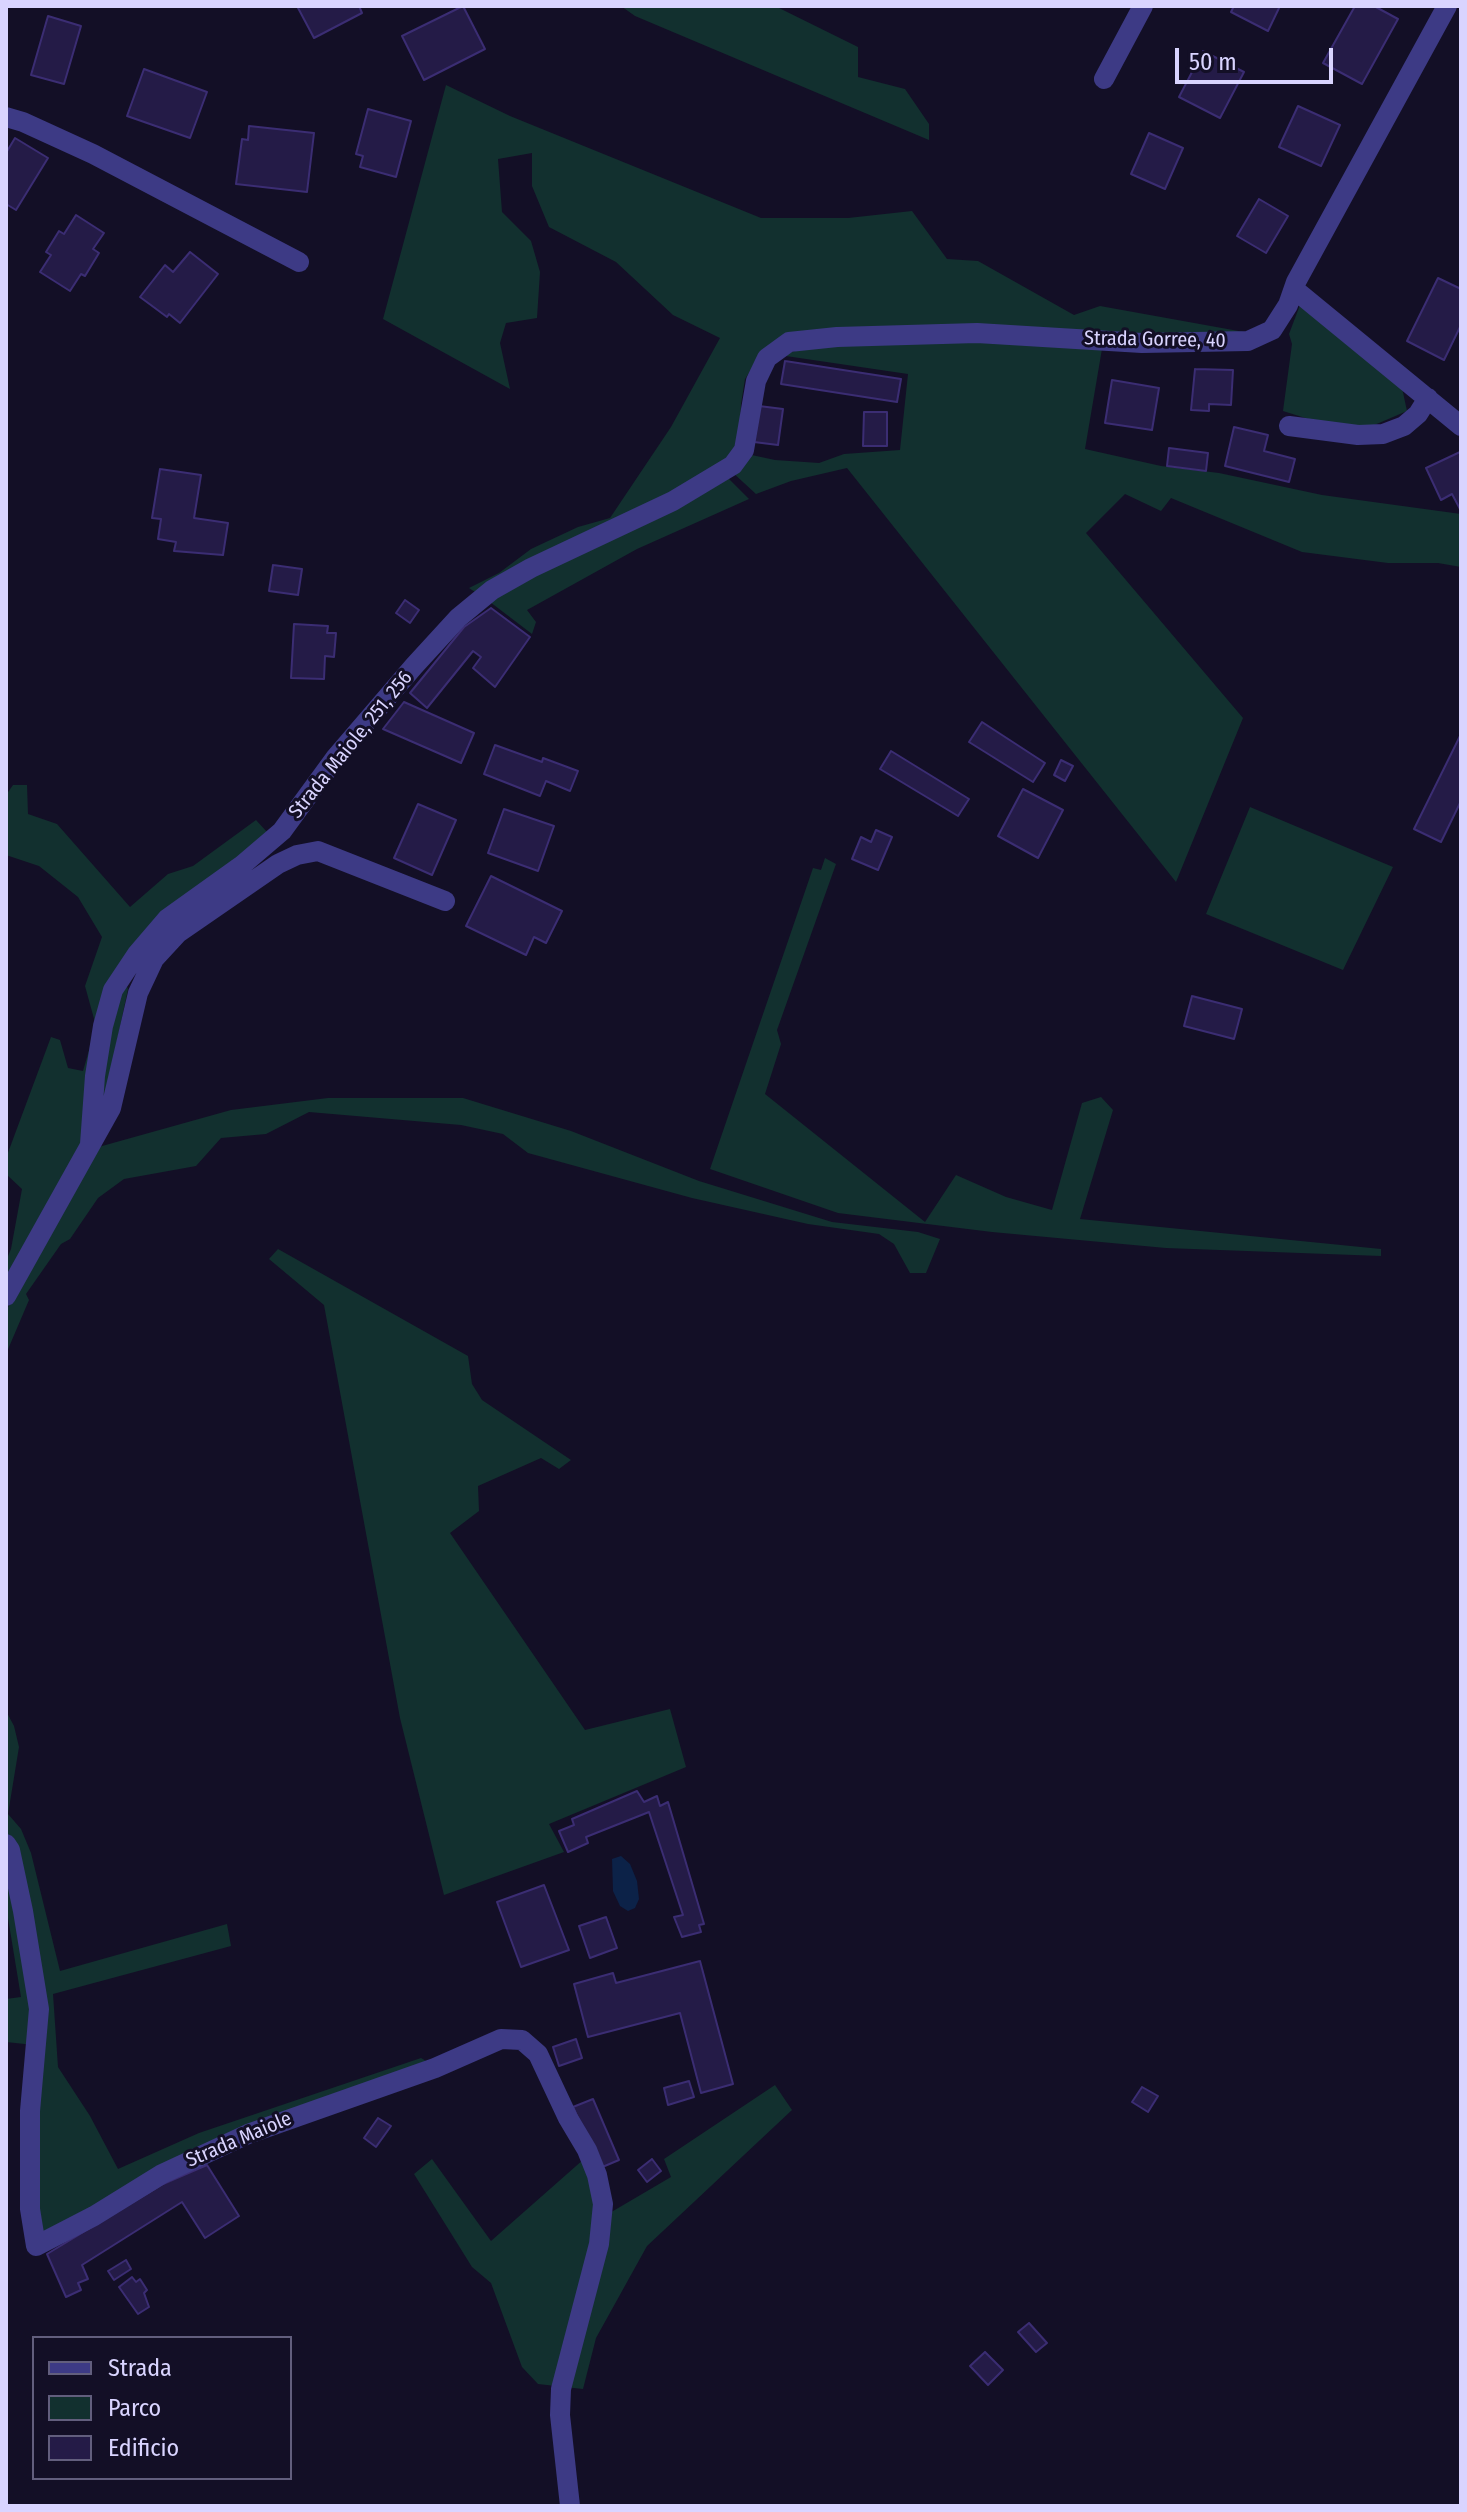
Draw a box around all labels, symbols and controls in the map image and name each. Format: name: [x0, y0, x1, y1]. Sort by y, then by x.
scale bar: [1179, 32, 1337, 82]
text: 50 m: [1189, 48, 1237, 76]
street label: Strada Gorree, 40: [1084, 327, 1226, 353]
street label: Strada Maiole, 251, 256: [284, 666, 418, 824]
street label: Strada Maiole: [183, 2107, 295, 2173]
legend: [32, 2336, 292, 2480]
text: Strada: [108, 2354, 172, 2382]
text: Parco: [108, 2394, 161, 2422]
text: Edificio: [108, 2434, 179, 2462]

